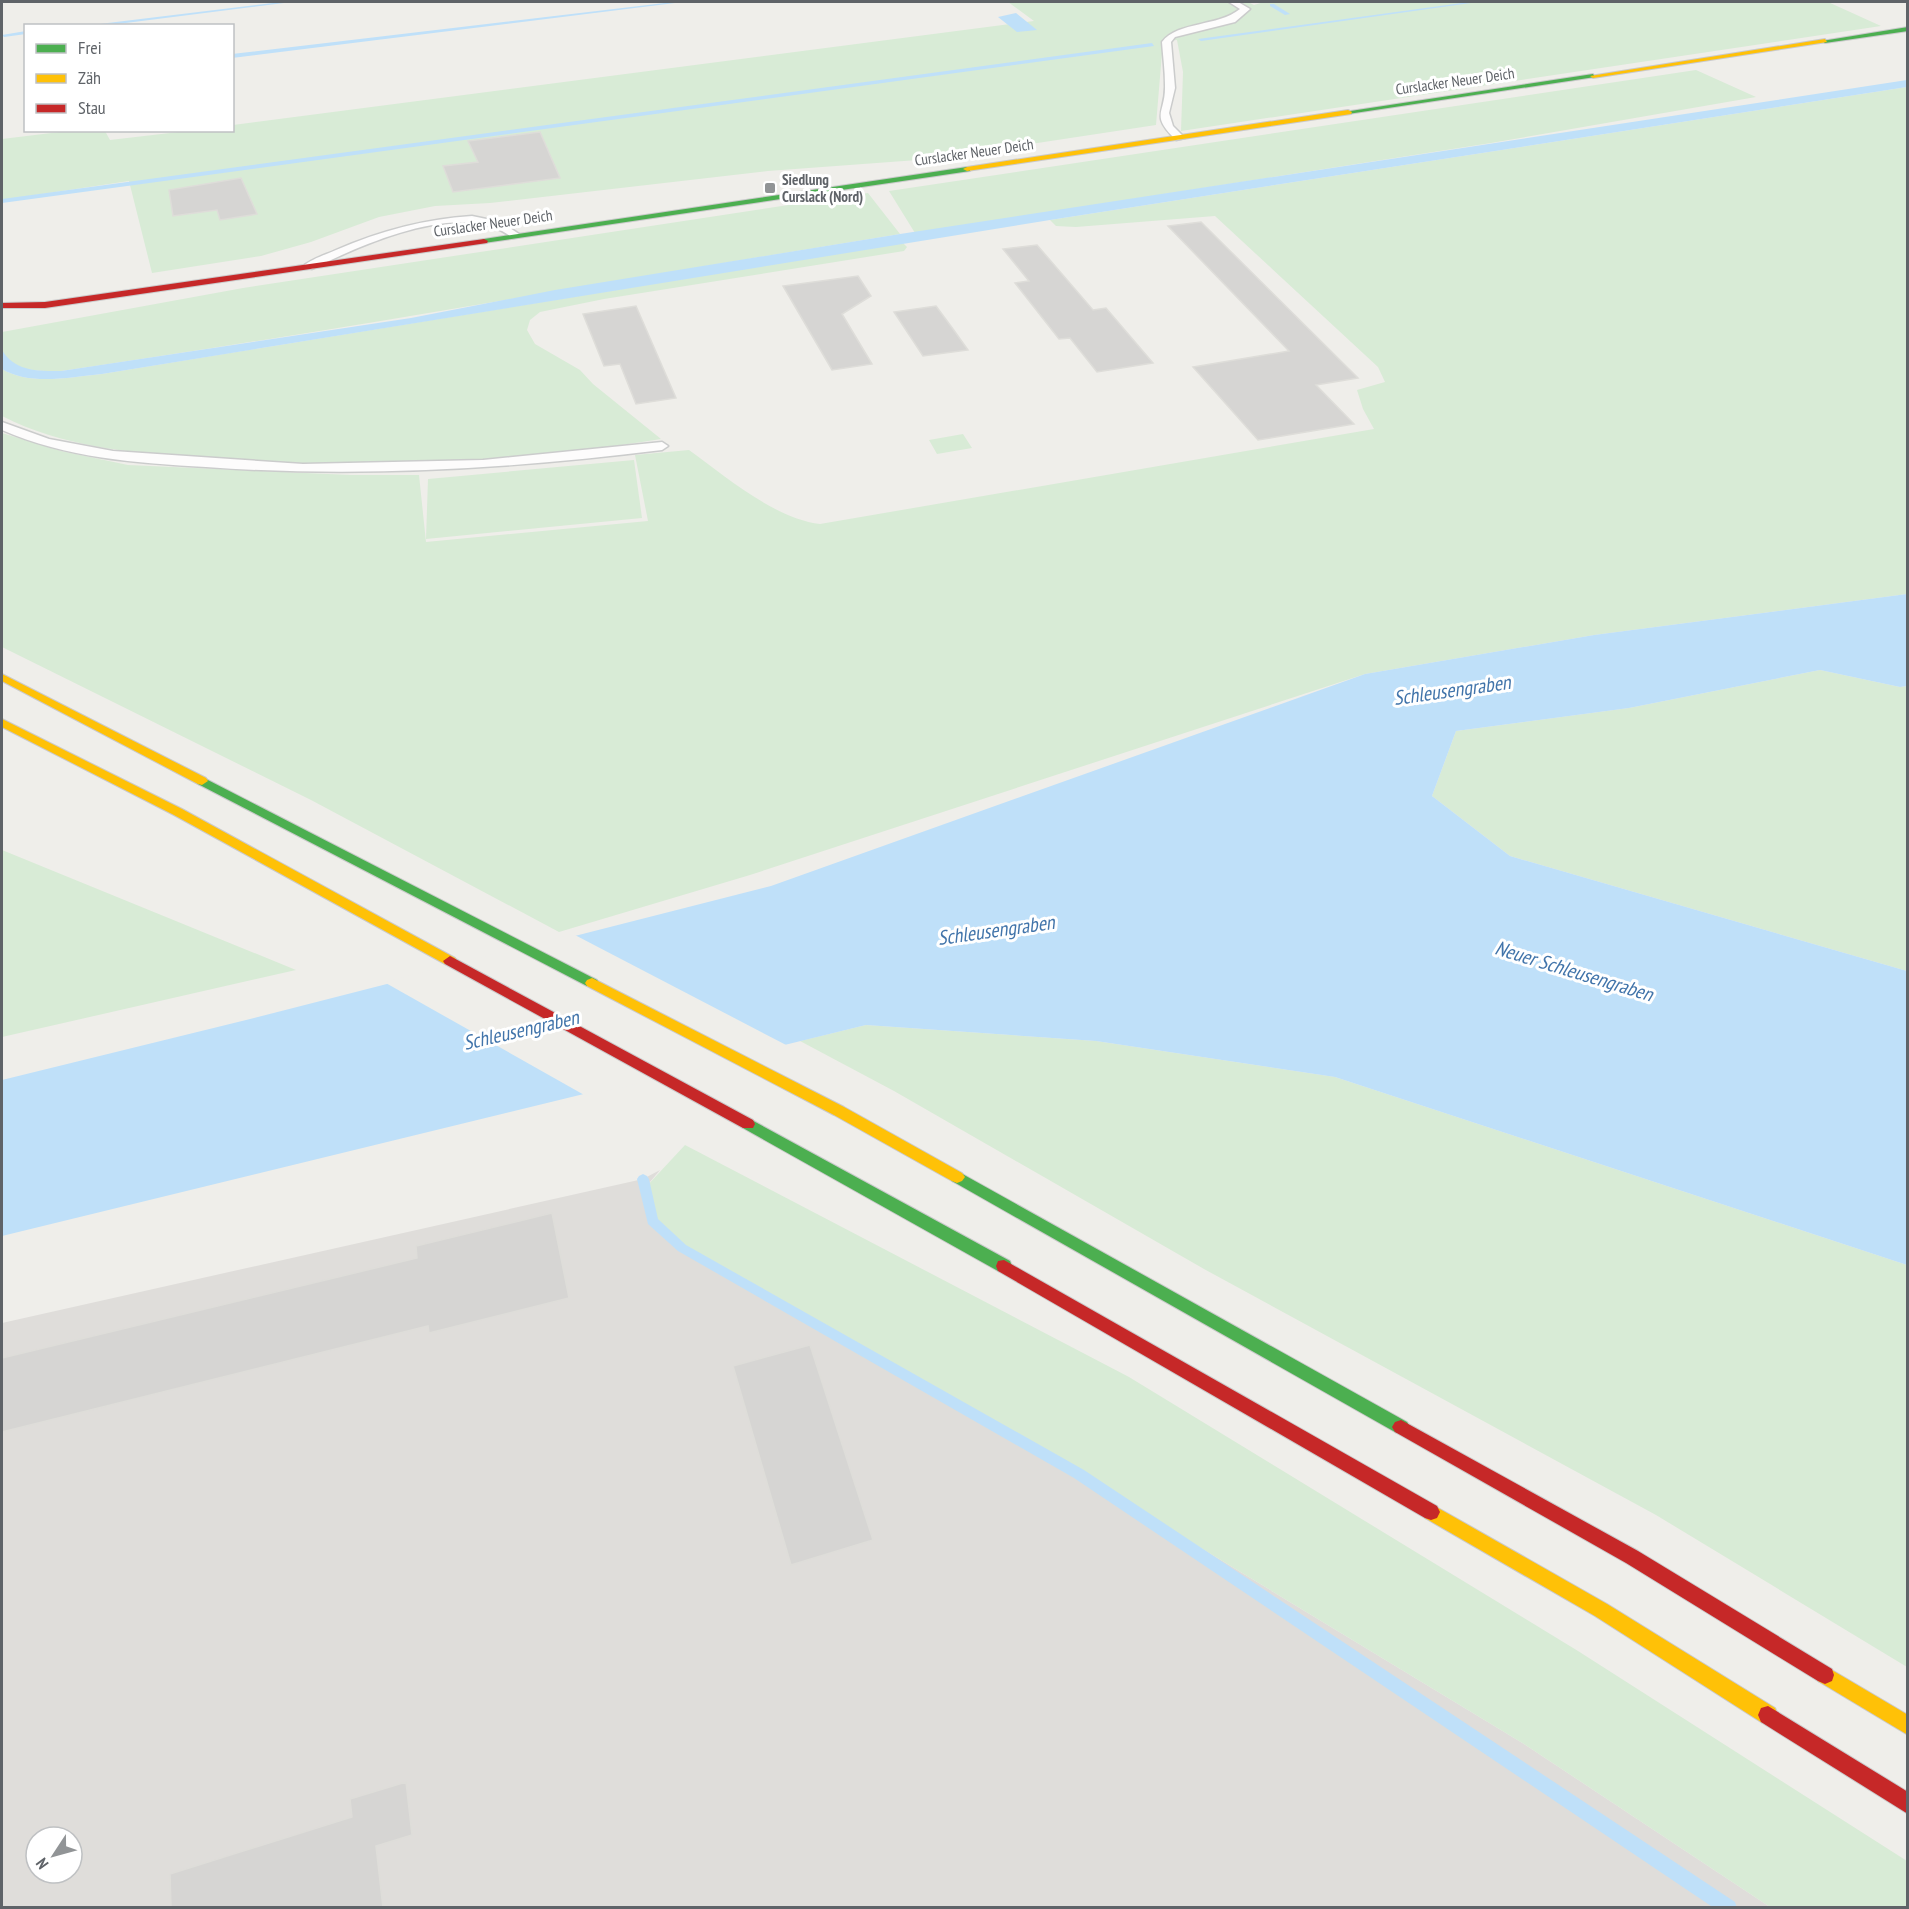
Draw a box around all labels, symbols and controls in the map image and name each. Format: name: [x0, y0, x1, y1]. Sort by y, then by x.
legend: [24, 24, 234, 132]
text: Frei: [78, 36, 102, 59]
street label: Curslacker Neuer Deich: [1394, 63, 1516, 99]
text: Zäh: [78, 66, 101, 89]
text: Stau: [78, 96, 106, 119]
street label: Curslacker Neuer Deich: [913, 134, 1035, 170]
place label: Siedlung Curslack (Nord): [782, 170, 863, 206]
marker: Siedlung Curslack (Nord): [763, 181, 777, 195]
street label: Curslacker Neuer Deich: [432, 205, 554, 241]
water label: Schleusengraben: [1392, 669, 1513, 711]
water label: Schleusengraben: [936, 909, 1057, 951]
water label: Neuer Schleusengraben: [1492, 935, 1657, 1008]
water label: Schleusengraben: [461, 1004, 582, 1056]
north arrow: [24, 1825, 84, 1885]
text: N: [31, 1854, 52, 1873]

